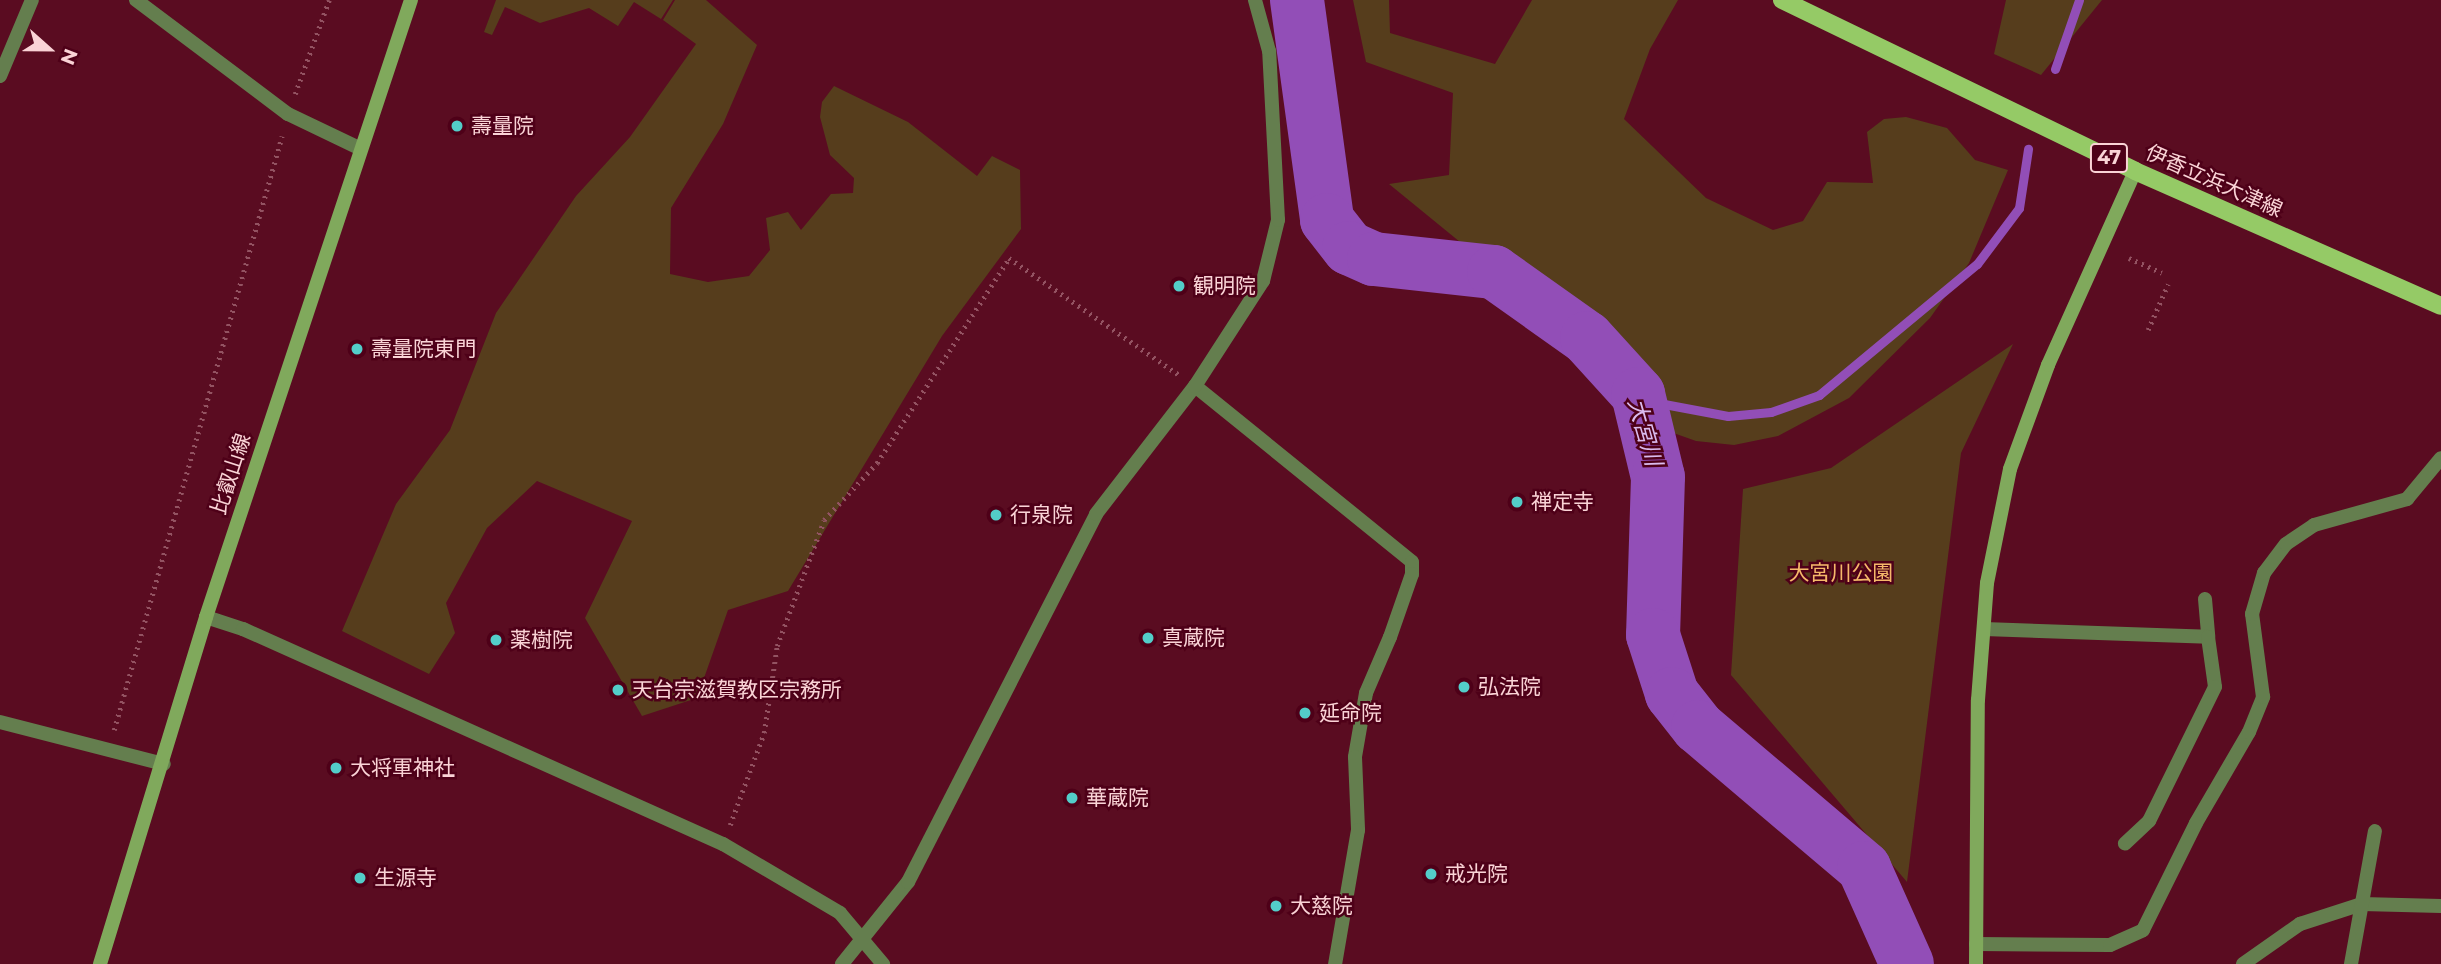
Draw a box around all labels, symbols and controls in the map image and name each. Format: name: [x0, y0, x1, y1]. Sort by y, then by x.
north arrow: [14, 14, 84, 84]
text: N: [56, 45, 83, 68]
place label: 壽量院: [471, 113, 534, 139]
marker: 壽量院: [449, 118, 465, 134]
street label: 伊香立浜大津線: [2142, 140, 2286, 222]
road number: 47: [2090, 142, 2128, 174]
place label: 観明院: [1193, 273, 1256, 299]
marker: 観明院: [1171, 278, 1187, 294]
place label: 壽量院東門: [371, 336, 476, 362]
marker: 壽量院東門: [349, 341, 365, 357]
water label: 大宮川: [1622, 395, 1668, 469]
street label: 比叡山線: [206, 430, 256, 518]
place label: 禅定寺: [1531, 489, 1594, 515]
marker: 禅定寺: [1509, 494, 1525, 510]
place label: 行泉院: [1010, 502, 1073, 528]
marker: 行泉院: [988, 507, 1004, 523]
park label: 大宮川公園: [1789, 560, 1893, 586]
place label: 真蔵院: [1162, 625, 1225, 651]
place label: 薬樹院: [510, 627, 573, 653]
marker: 真蔵院: [1140, 630, 1156, 646]
marker: 薬樹院: [488, 632, 504, 648]
place label: 弘法院: [1478, 674, 1541, 700]
place label: 天台宗滋賀教区宗務所: [632, 677, 842, 703]
marker: 弘法院: [1456, 679, 1472, 695]
marker: 天台宗滋賀教区宗務所: [610, 682, 626, 698]
place label: 延命院: [1319, 700, 1382, 726]
marker: 延命院: [1297, 705, 1313, 721]
place label: 大将軍神社: [350, 755, 455, 781]
marker: 大将軍神社: [328, 760, 344, 776]
place label: 華蔵院: [1086, 785, 1149, 811]
marker: 華蔵院: [1064, 790, 1080, 806]
place label: 戒光院: [1445, 861, 1508, 887]
place label: 生源寺: [374, 865, 437, 891]
marker: 戒光院: [1423, 866, 1439, 882]
marker: 生源寺: [352, 870, 368, 886]
place label: 大慈院: [1290, 893, 1353, 919]
marker: 大慈院: [1268, 898, 1284, 914]

